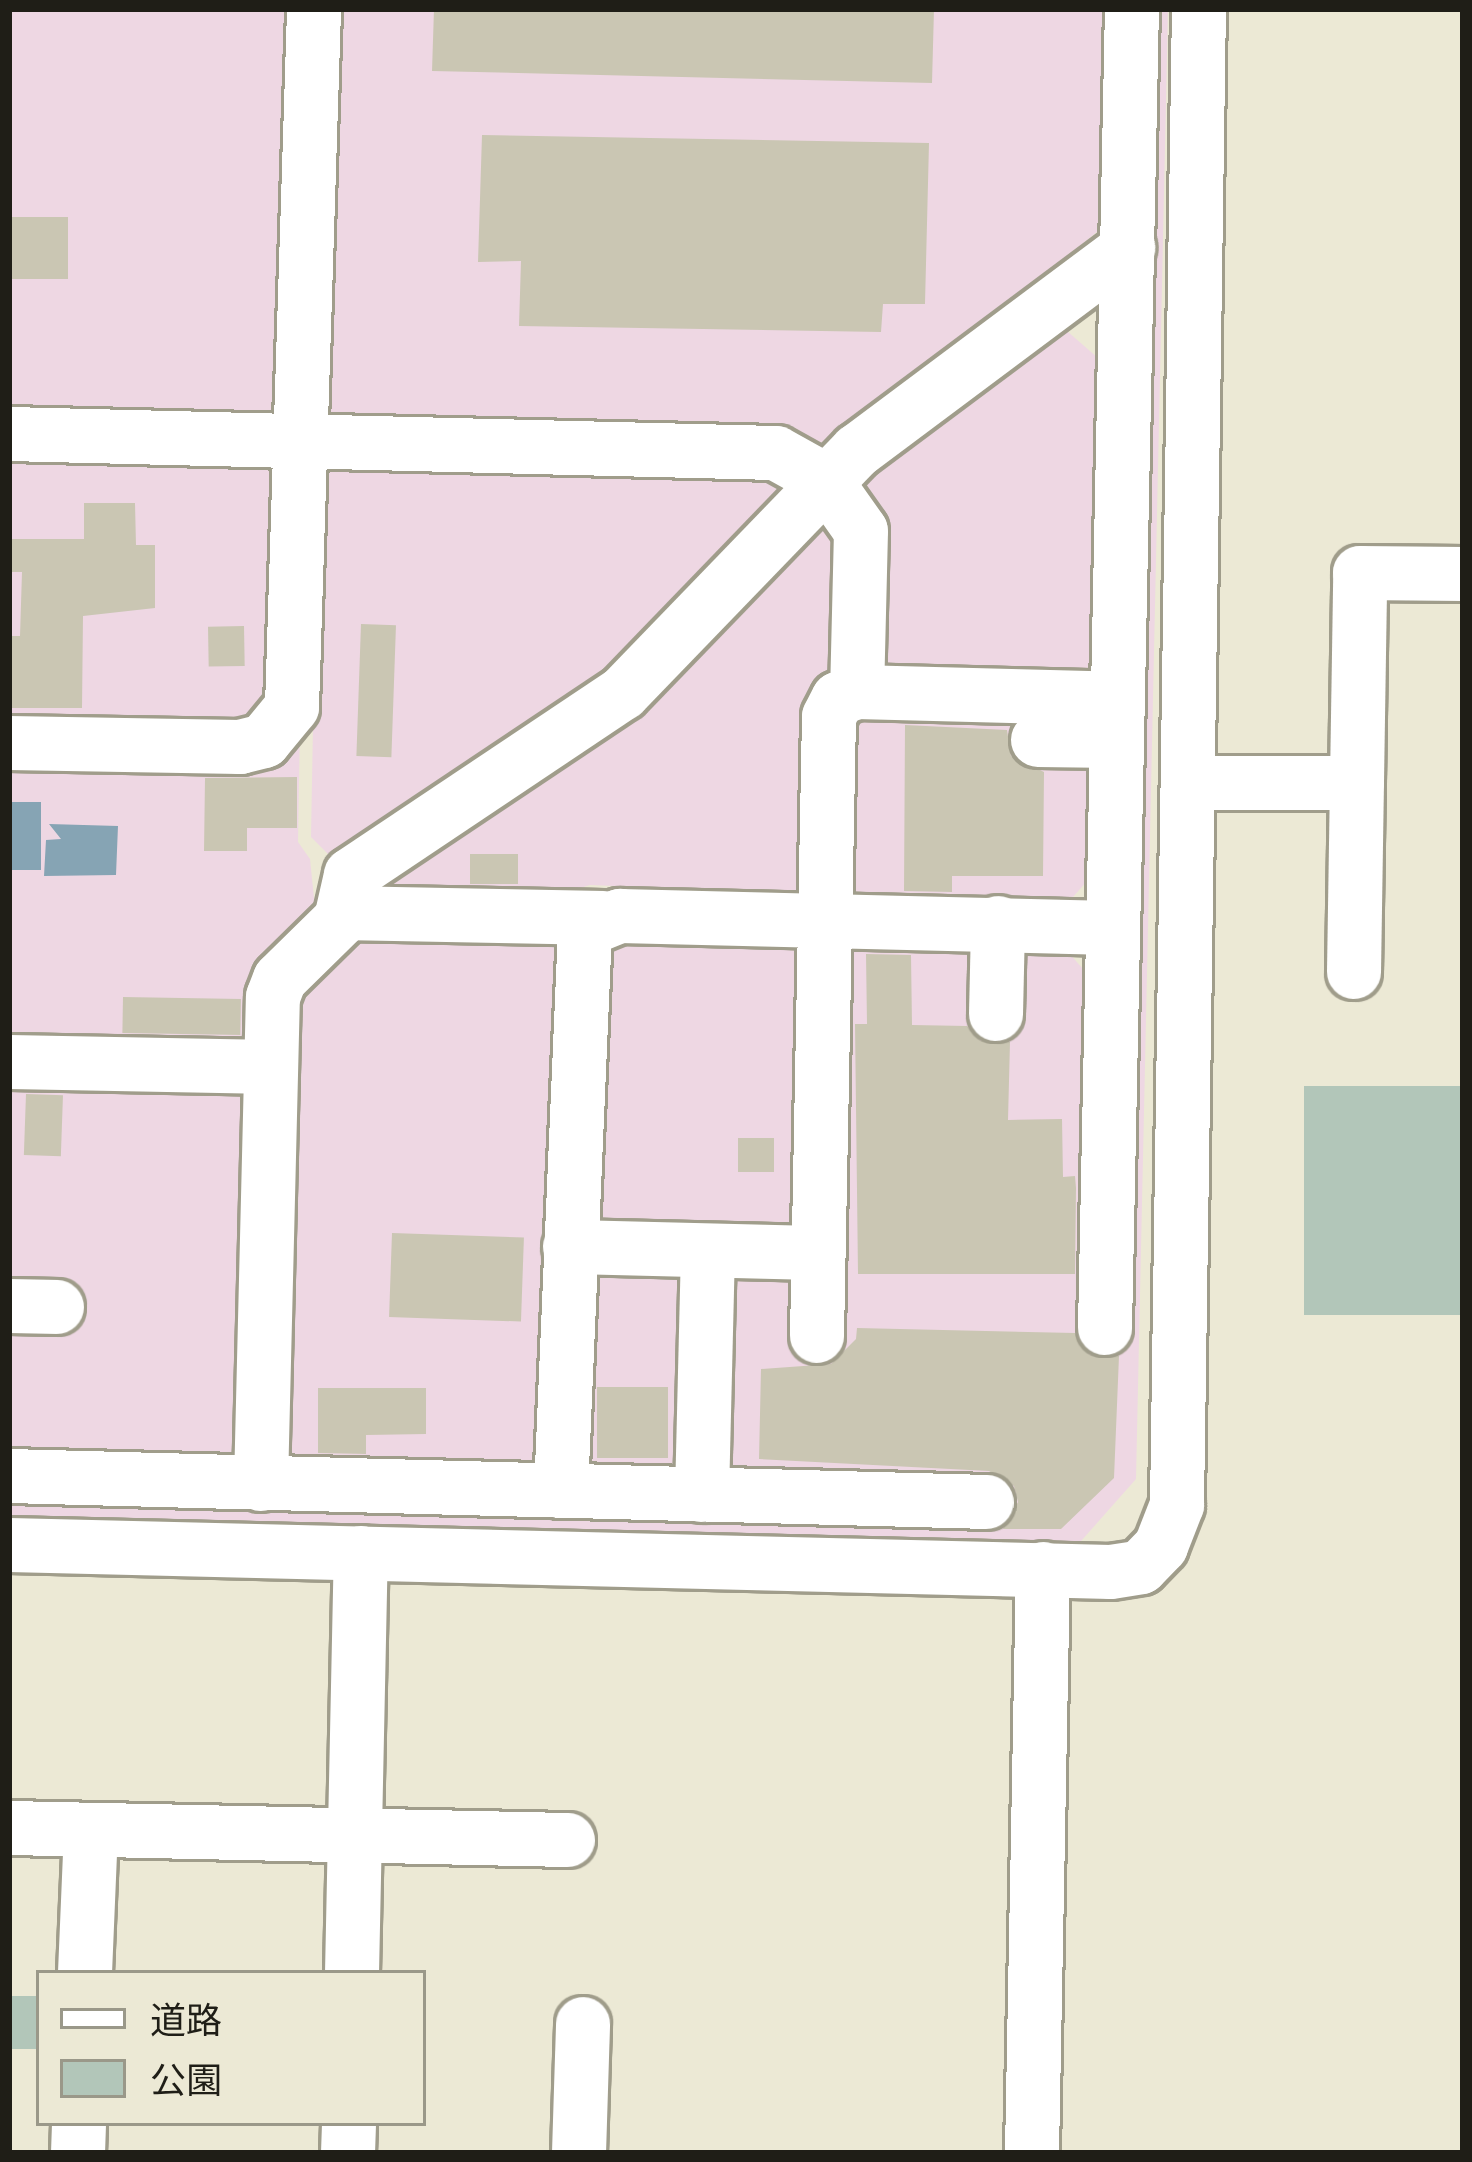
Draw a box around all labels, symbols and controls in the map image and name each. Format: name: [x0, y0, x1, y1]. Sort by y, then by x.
legend: [36, 1970, 426, 2126]
text: 道路: [150, 1997, 222, 2046]
text: 公園: [150, 2057, 222, 2106]

